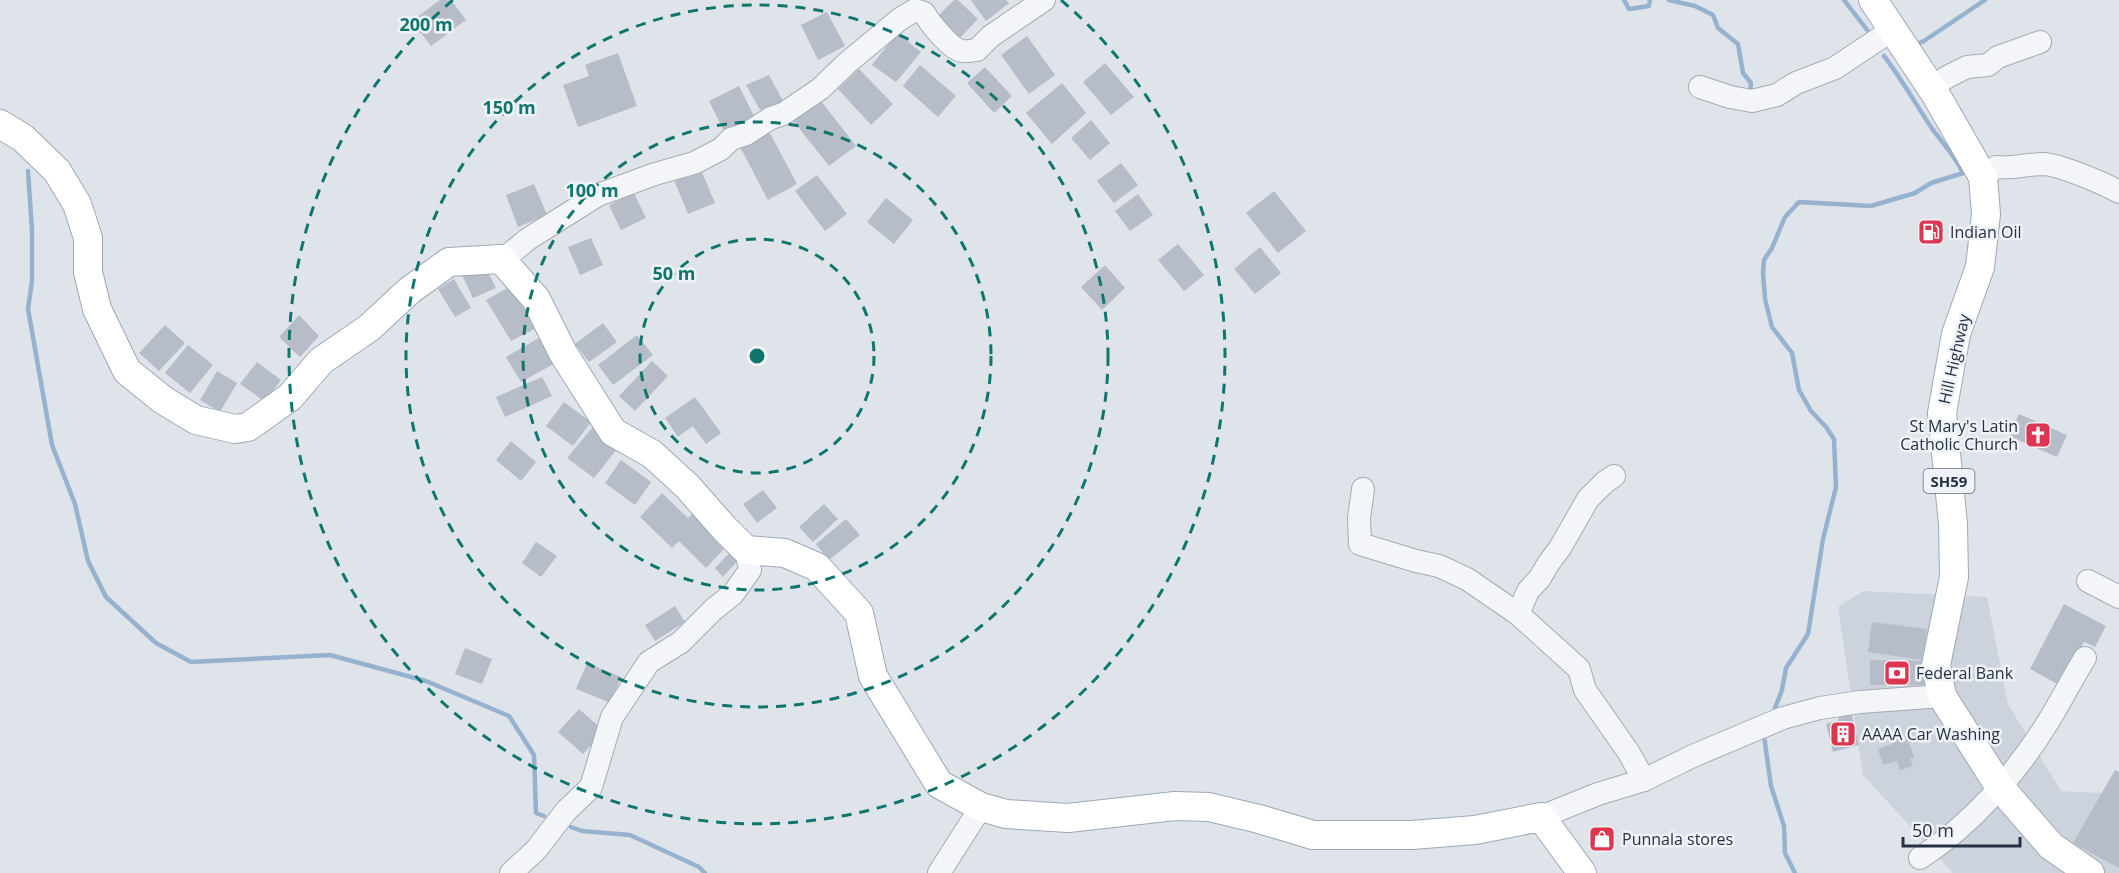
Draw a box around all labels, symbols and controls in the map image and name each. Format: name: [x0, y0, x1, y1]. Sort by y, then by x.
text: 200 m: [399, 12, 453, 36]
text: 150 m: [482, 95, 536, 119]
text: 100 m: [565, 178, 619, 202]
fuel station icon: Indian Oil: [1916, 217, 1946, 247]
place label: Indian Oil: [1950, 221, 2022, 243]
text: 50 m: [653, 261, 695, 285]
street label: Hill Highway: [1933, 311, 1975, 406]
centre of rings: [747, 346, 767, 366]
place label: St Mary's Latin Catholic Church: [1900, 415, 2018, 455]
church icon: St Mary's Latin Catholic Church: [2023, 420, 2053, 450]
road number: SH59: [1924, 469, 1974, 493]
bank icon: Federal Bank: [1882, 658, 1912, 688]
place label: Federal Bank: [1916, 662, 2014, 684]
building icon: AAAA Car Washing: [1828, 719, 1858, 749]
place label: AAAA Car Washing: [1862, 723, 2000, 745]
scale bar: [1903, 810, 2020, 848]
text: 50 m: [1912, 818, 1954, 842]
shop icon: Punnala stores: [1587, 824, 1617, 854]
place label: Punnala stores: [1622, 828, 1733, 850]

